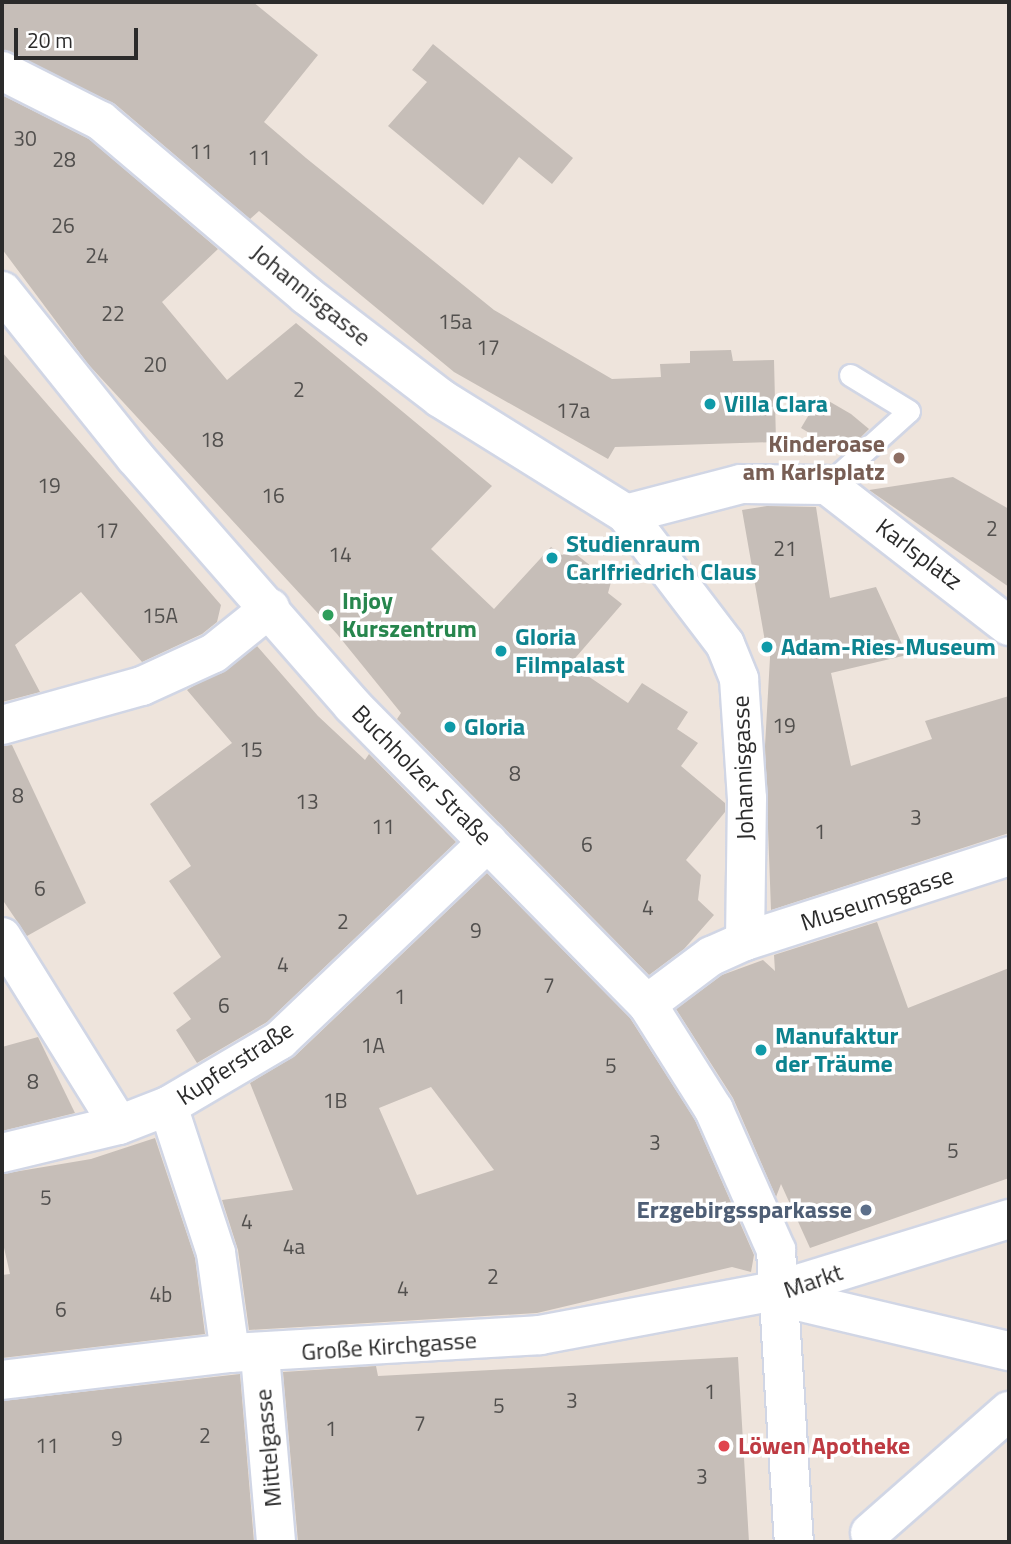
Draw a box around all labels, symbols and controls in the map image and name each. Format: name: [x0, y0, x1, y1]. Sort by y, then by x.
scale bar: [18, 14, 142, 58]
text: 20 m: [27, 24, 73, 56]
house number: 30: [13, 125, 37, 151]
house number: 11: [189, 138, 213, 164]
house number: 11: [247, 144, 271, 170]
house number: 28: [52, 146, 76, 172]
house number: 26: [51, 212, 75, 238]
street label: Johannisgasse: [245, 238, 377, 352]
house number: 24: [85, 242, 109, 268]
house number: 22: [101, 300, 125, 326]
house number: 15a: [438, 308, 472, 334]
house number: 17: [476, 334, 500, 360]
house number: 20: [143, 351, 167, 377]
house number: 2: [293, 376, 305, 402]
place label: Villa Clara: [724, 390, 828, 418]
marker: Villa Clara: [702, 396, 718, 412]
house number: 17a: [556, 397, 590, 423]
house number: 18: [200, 426, 224, 452]
place label: Kinderoase am Karlsplatz: [743, 430, 885, 486]
marker: Kinderoase am Karlsplatz: [891, 450, 907, 466]
house number: 19: [37, 472, 61, 498]
house number: 16: [261, 482, 285, 508]
street label: Karlsplatz: [870, 512, 968, 596]
house number: 2: [986, 515, 998, 541]
house number: 17: [95, 517, 119, 543]
place label: Studienraum Carlfriedrich Claus: [566, 530, 757, 586]
house number: 21: [773, 535, 797, 561]
house number: 14: [328, 541, 352, 567]
marker: Studienraum Carlfriedrich Claus: [544, 550, 560, 566]
place label: Injoy Kurszentrum: [342, 587, 477, 643]
house number: 15A: [142, 602, 178, 628]
marker: Injoy Kurszentrum: [320, 607, 336, 623]
place label: Gloria Filmpalast: [515, 623, 625, 679]
place label: Adam-Ries-Museum: [781, 633, 996, 661]
marker: Adam-Ries-Museum: [759, 639, 775, 655]
marker: Gloria Filmpalast: [493, 643, 509, 659]
street label: Johannisgasse: [726, 695, 760, 841]
street label: Buchholzer Straße: [346, 699, 498, 851]
house number: 19: [772, 712, 796, 738]
place label: Gloria: [464, 713, 525, 741]
marker: Gloria: [442, 719, 458, 735]
house number: 15: [239, 736, 263, 762]
house number: 8: [509, 760, 521, 786]
house number: 8: [12, 782, 24, 808]
house number: 13: [295, 788, 319, 814]
house number: 3: [910, 804, 922, 830]
house number: 11: [371, 813, 395, 839]
house number: 1: [814, 818, 826, 844]
house number: 6: [581, 831, 593, 857]
street label: Museumsgasse: [797, 861, 957, 937]
house number: 6: [34, 875, 46, 901]
house number: 4: [642, 894, 654, 920]
house number: 2: [337, 908, 349, 934]
house number: 9: [470, 917, 482, 943]
house number: 4: [277, 951, 289, 977]
house number: 7: [543, 972, 555, 998]
house number: 1: [394, 983, 406, 1009]
house number: 6: [218, 992, 230, 1018]
street label: Kupferstraße: [172, 1015, 298, 1111]
place label: Manufaktur der Träume: [775, 1022, 899, 1078]
house number: 1A: [361, 1032, 385, 1058]
marker: Manufaktur der Träume: [753, 1042, 769, 1058]
house number: 5: [605, 1052, 617, 1078]
house number: 8: [27, 1068, 39, 1094]
house number: 1B: [323, 1087, 347, 1113]
house number: 3: [649, 1129, 661, 1155]
house number: 5: [947, 1137, 959, 1163]
house number: 5: [40, 1184, 52, 1210]
place label: Erzgebirgssparkasse: [636, 1196, 852, 1224]
marker: Erzgebirgssparkasse: [858, 1202, 874, 1218]
house number: 4: [241, 1208, 253, 1234]
house number: 4a: [283, 1233, 305, 1259]
street label: Markt: [780, 1258, 846, 1304]
house number: 2: [487, 1263, 499, 1289]
house number: 4: [397, 1275, 409, 1301]
house number: 4b: [150, 1281, 172, 1307]
house number: 6: [55, 1296, 67, 1322]
street label: Große Kirchgasse: [300, 1326, 478, 1366]
house number: 1: [704, 1378, 716, 1404]
house number: 3: [566, 1387, 578, 1413]
street label: Mittelgasse: [248, 1388, 288, 1508]
house number: 5: [493, 1392, 505, 1418]
house number: 7: [414, 1410, 426, 1436]
house number: 1: [325, 1415, 337, 1441]
house number: 2: [199, 1422, 211, 1448]
house number: 9: [111, 1425, 123, 1451]
house number: 11: [35, 1432, 59, 1458]
place label: Löwen Apotheke: [738, 1432, 910, 1460]
marker: Löwen Apotheke: [716, 1438, 732, 1454]
house number: 3: [696, 1463, 708, 1489]

